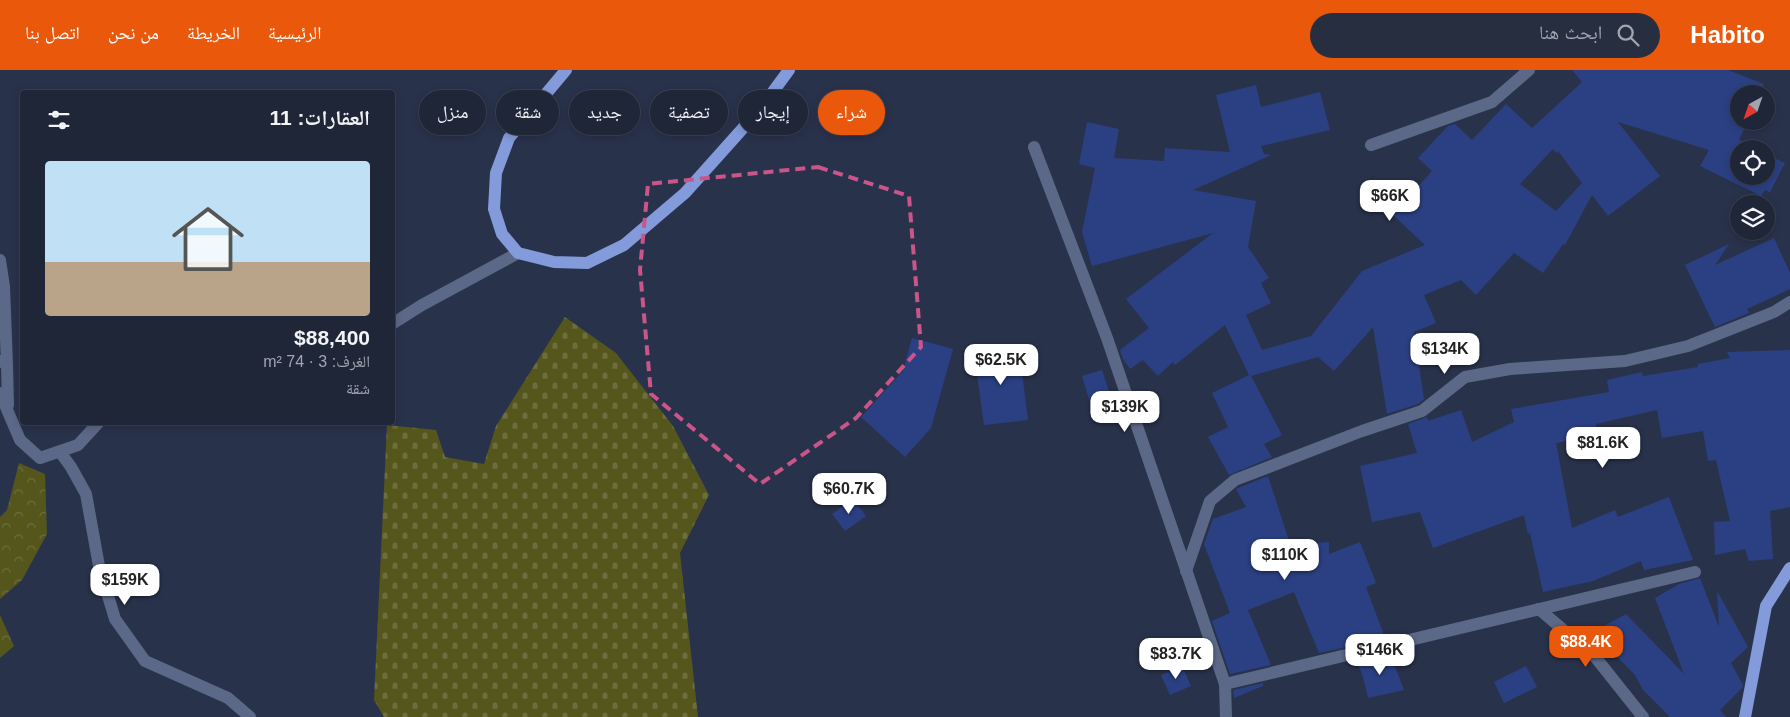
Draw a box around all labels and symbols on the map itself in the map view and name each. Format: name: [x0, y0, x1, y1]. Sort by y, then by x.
north arrow: [1730, 85, 1775, 130]
pin: $66K: [1360, 180, 1420, 222]
pin: $134K: [1410, 332, 1480, 375]
pin: $62.5K: [960, 344, 1042, 386]
pin: $139K: [1090, 390, 1160, 433]
pin: $81.6K: [1562, 426, 1644, 469]
pin: $60.7K: [808, 472, 890, 515]
pin: $110K: [1250, 538, 1320, 581]
pin: $159K: [90, 564, 160, 606]
pin: $88.4K: [1545, 626, 1627, 668]
pin: $146K: [1345, 634, 1415, 676]
pin: $83.7K: [1135, 638, 1217, 680]

